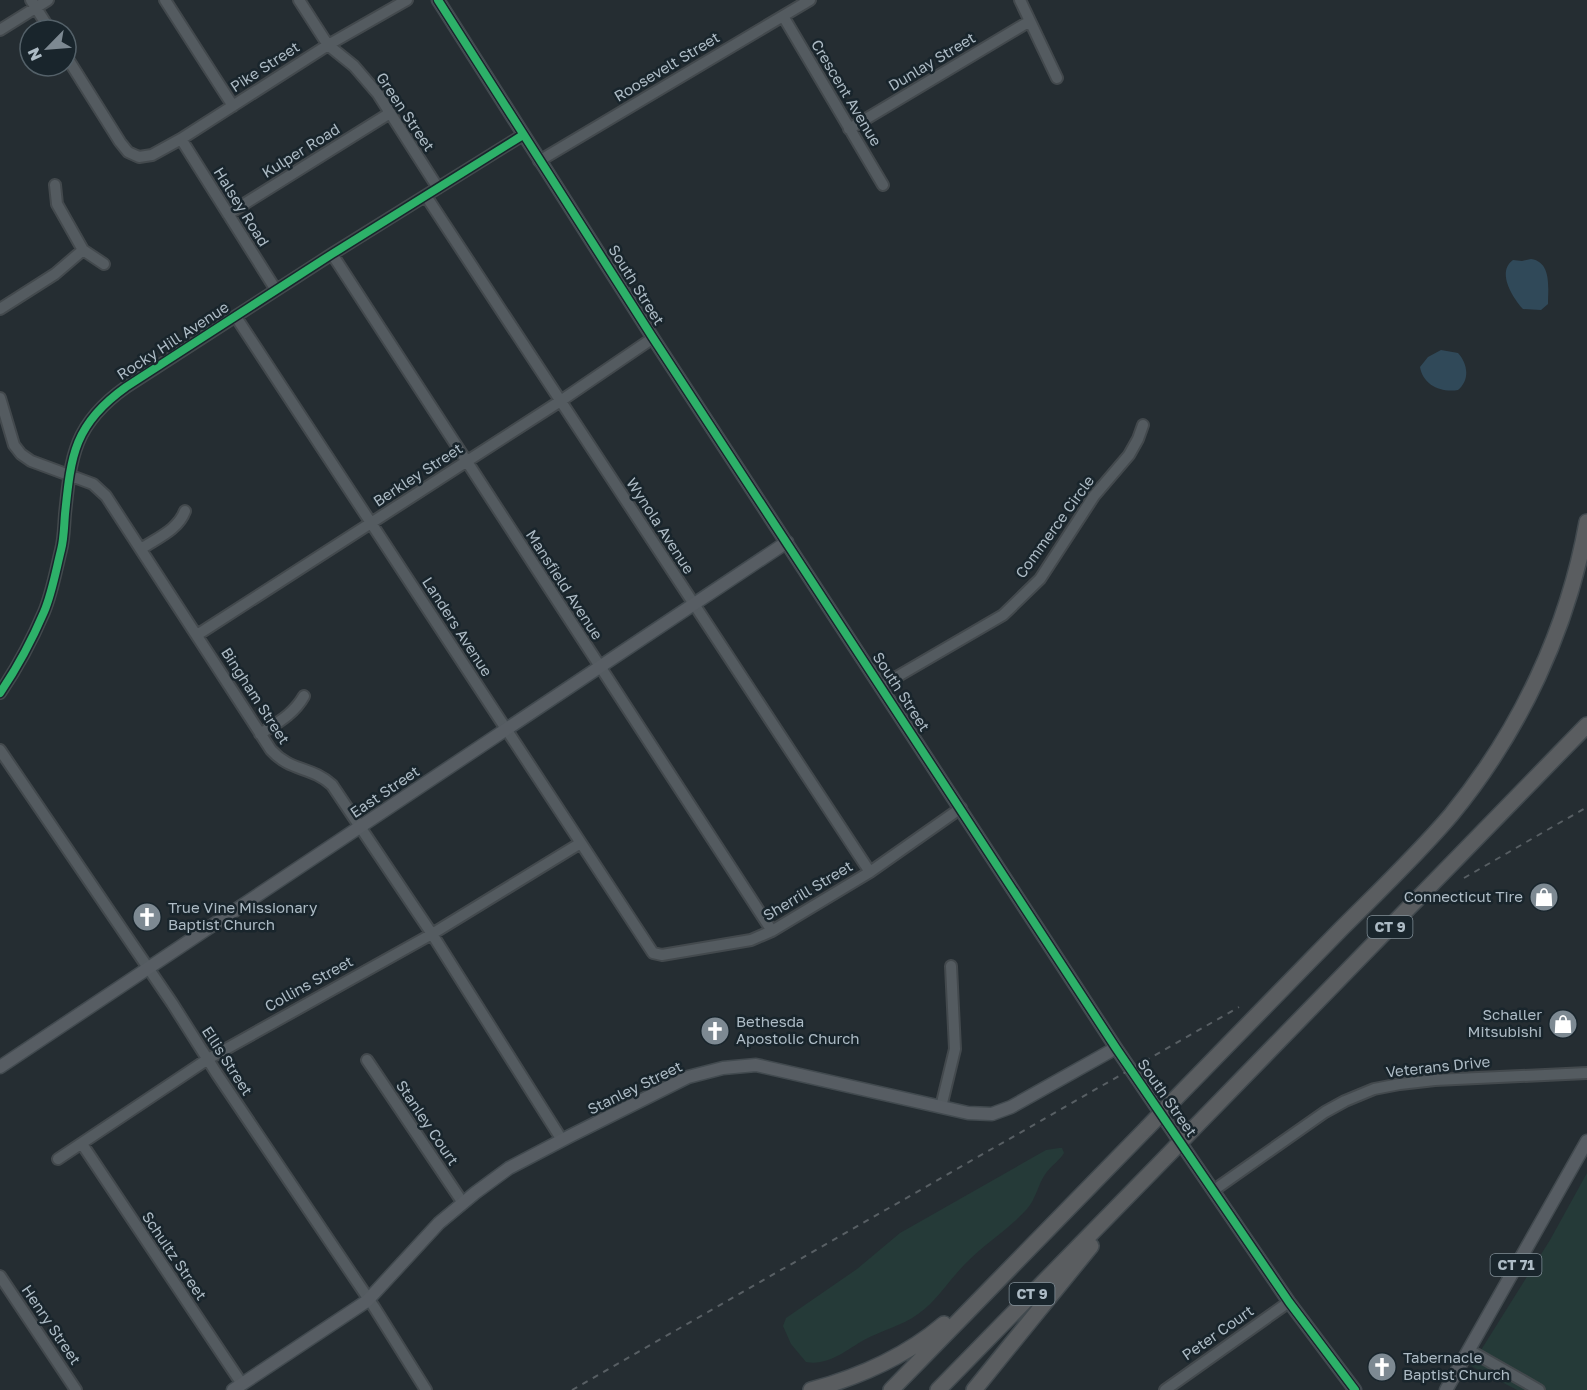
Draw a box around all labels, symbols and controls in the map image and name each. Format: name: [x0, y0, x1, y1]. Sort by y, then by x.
north arrow: [18, 18, 78, 78]
street label: Roosevelt Street: [610, 28, 722, 105]
street label: Dunlay Street: [885, 28, 978, 94]
street label: Crescent Avenue: [808, 36, 886, 149]
street label: Pike Street: [226, 37, 302, 95]
text: N: [23, 45, 46, 64]
street label: Green Street: [373, 69, 439, 154]
street label: Kulper Road: [258, 119, 343, 181]
street label: Halsey Road: [210, 164, 273, 249]
street label: South Street: [605, 241, 669, 328]
street label: Rocky Hill Avenue: [113, 297, 232, 383]
street label: Berkley Street: [369, 439, 465, 510]
street label: Commerce Circle: [1011, 471, 1098, 581]
street label: Wynola Avenue: [623, 474, 699, 577]
street label: Mansfield Avenue: [523, 526, 607, 643]
street label: Landers Avenue: [419, 573, 497, 680]
street label: Bingham Street: [218, 644, 294, 747]
street label: South Street: [869, 648, 934, 735]
street label: East Street: [346, 761, 422, 821]
street label: Sherrill Street: [760, 856, 855, 924]
shop icon: Connecticut Tire: [1528, 881, 1560, 913]
place label: Connecticut Tire: [1404, 887, 1523, 905]
place label: True Vine Missionary Baptist Church: [168, 898, 318, 933]
church icon: True Vine Missionary Baptist Church: [131, 901, 163, 933]
road number: CT 9: [1368, 916, 1412, 938]
street label: Collins Street: [261, 951, 356, 1015]
place label: Schaller Mitsubishi: [1468, 1005, 1542, 1040]
shop icon: Schaller Mitsubishi: [1547, 1008, 1579, 1040]
place label: Bethesda Apostolic Church: [736, 1012, 860, 1047]
church icon: Bethesda Apostolic Church: [699, 1015, 731, 1047]
street label: Ellis Street: [199, 1022, 257, 1098]
street label: Veterans Drive: [1385, 1052, 1491, 1080]
street label: South Street: [1134, 1055, 1201, 1140]
street label: Stanley Street: [585, 1057, 685, 1118]
street label: Stanley Court: [393, 1077, 463, 1168]
street label: Schultz Street: [139, 1208, 211, 1303]
road number: CT 71: [1490, 1254, 1541, 1276]
street label: Henry Street: [19, 1281, 85, 1368]
road number: CT 9: [1010, 1283, 1054, 1305]
street label: Peter Court: [1178, 1301, 1257, 1363]
place label: Tabernacle Baptist Church: [1403, 1348, 1510, 1383]
church icon: Tabernacle Baptist Church: [1366, 1351, 1398, 1383]

